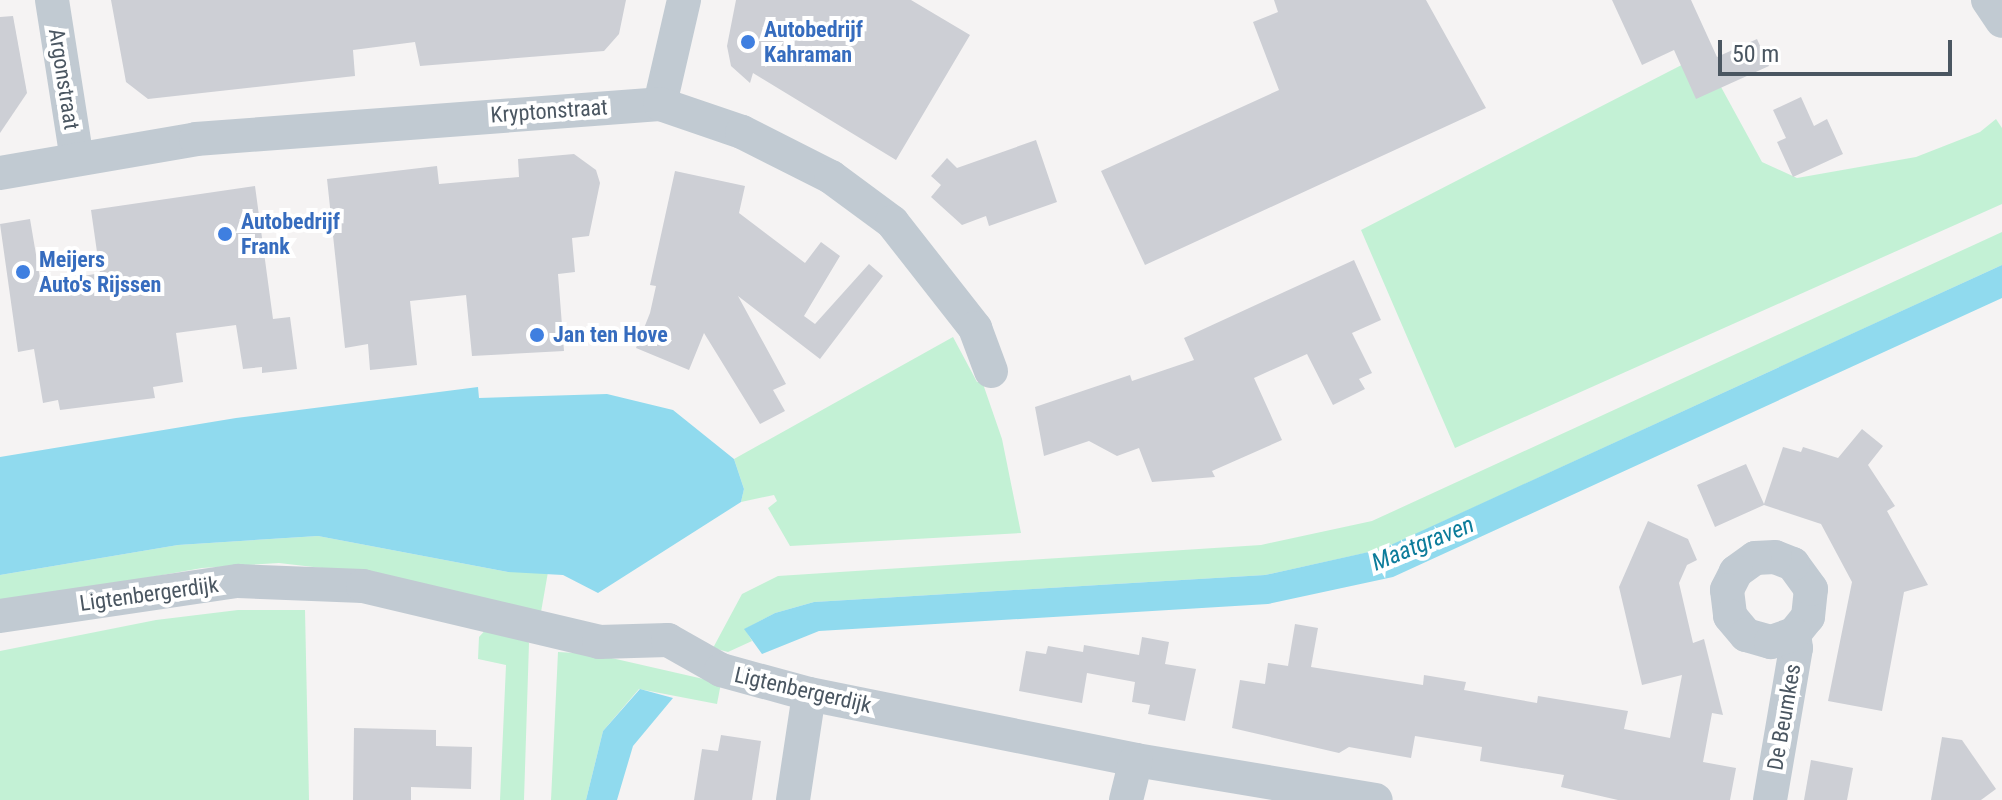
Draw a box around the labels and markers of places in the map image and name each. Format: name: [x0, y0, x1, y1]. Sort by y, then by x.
place label: Autobedrijf Kahraman: [764, 16, 863, 68]
marker: Autobedrijf Kahraman: [739, 33, 757, 51]
place label: Autobedrijf Frank: [241, 208, 340, 260]
marker: Autobedrijf Frank: [216, 225, 234, 243]
place label: Meijers Auto's Rijssen: [39, 246, 161, 298]
marker: Meijers Auto's Rijssen: [14, 263, 32, 281]
place label: Jan ten Hove: [553, 322, 668, 348]
marker: Jan ten Hove: [528, 326, 546, 344]

